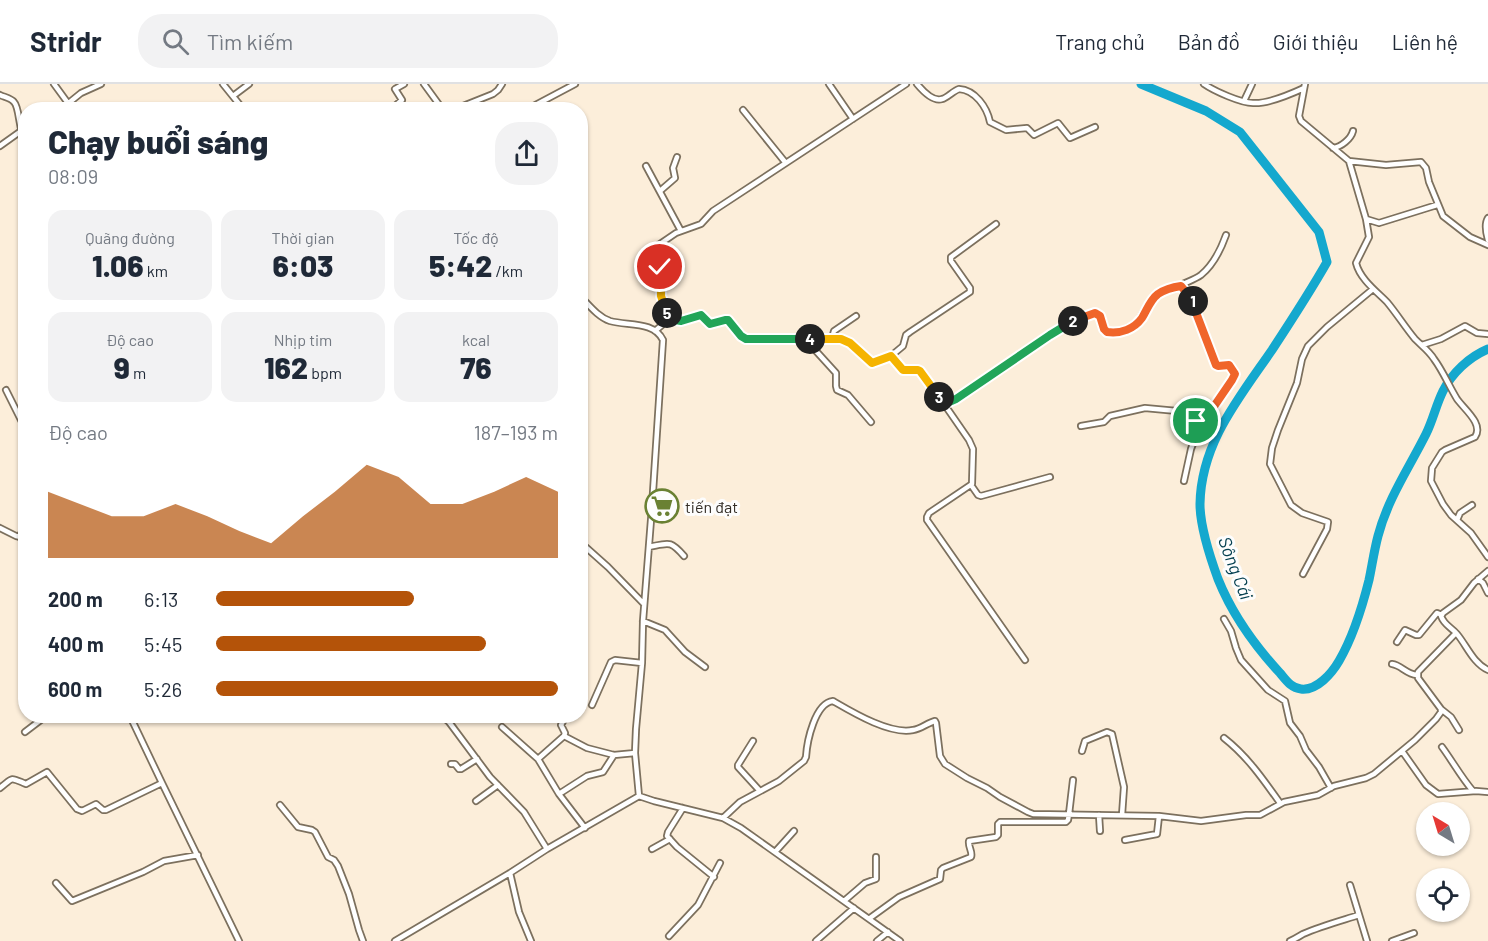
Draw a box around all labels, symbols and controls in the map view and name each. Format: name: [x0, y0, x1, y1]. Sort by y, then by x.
search box: [138, 14, 558, 68]
text: Stridr: [30, 24, 102, 58]
icon: search: [159, 25, 192, 58]
text: Tìm kiếm: [207, 28, 293, 54]
text: Trang chủ: [1055, 29, 1145, 54]
text: Bản đồ: [1178, 29, 1240, 54]
text: Giới thiệu: [1273, 29, 1359, 54]
text: Liên hệ: [1392, 29, 1458, 54]
text: Chạy buổi sáng: [48, 121, 268, 161]
button: share: [495, 122, 558, 185]
text: 08:09: [48, 164, 98, 188]
text: Quãng đường: [85, 228, 175, 247]
text: Thời gian: [272, 228, 334, 247]
text: Tốc độ: [453, 228, 499, 247]
pin: [634, 241, 685, 292]
text: 1.06: [92, 247, 144, 283]
text: 6:03: [272, 247, 334, 283]
text: 5:42: [429, 247, 492, 283]
icon: check: [643, 250, 676, 283]
text: km: [144, 261, 168, 280]
text: /km: [492, 261, 523, 280]
pin: 1: [1178, 286, 1208, 316]
text: 1: [1190, 291, 1196, 310]
pin: 5: [652, 298, 682, 328]
text: 5: [663, 303, 671, 322]
pin: 2: [1058, 306, 1088, 336]
text: 2: [1069, 311, 1077, 330]
pin: 4: [795, 324, 825, 354]
text: 4: [805, 329, 815, 348]
text: Độ cao: [106, 330, 154, 349]
text: Nhịp tim: [274, 330, 332, 349]
text: kcal: [462, 330, 490, 349]
text: 9: [114, 349, 130, 385]
text: 162: [264, 349, 308, 385]
text: 76: [460, 349, 492, 385]
text: m: [130, 363, 146, 382]
text: bpm: [308, 363, 342, 382]
pin: 3: [924, 382, 954, 412]
text: 3: [935, 387, 943, 406]
pin: [1170, 395, 1221, 446]
icon: arrive: [1179, 404, 1212, 437]
text: Độ cao: [48, 420, 108, 444]
text: 187–193 m: [474, 420, 558, 444]
supermarket icon: tiến đạt: [644, 488, 680, 524]
place label: tiến đạt: [685, 497, 738, 516]
water label: Sông Cái: [1214, 533, 1258, 603]
text: 200 m: [48, 587, 103, 611]
text: 6:13: [144, 587, 178, 611]
text: 400 m: [48, 632, 104, 656]
text: 5:45: [144, 632, 182, 656]
text: 600 m: [48, 677, 102, 701]
text: 5:26: [144, 677, 182, 701]
north arrow: [1416, 802, 1470, 856]
map controls: [1416, 802, 1470, 922]
button: locate: [1416, 868, 1470, 922]

